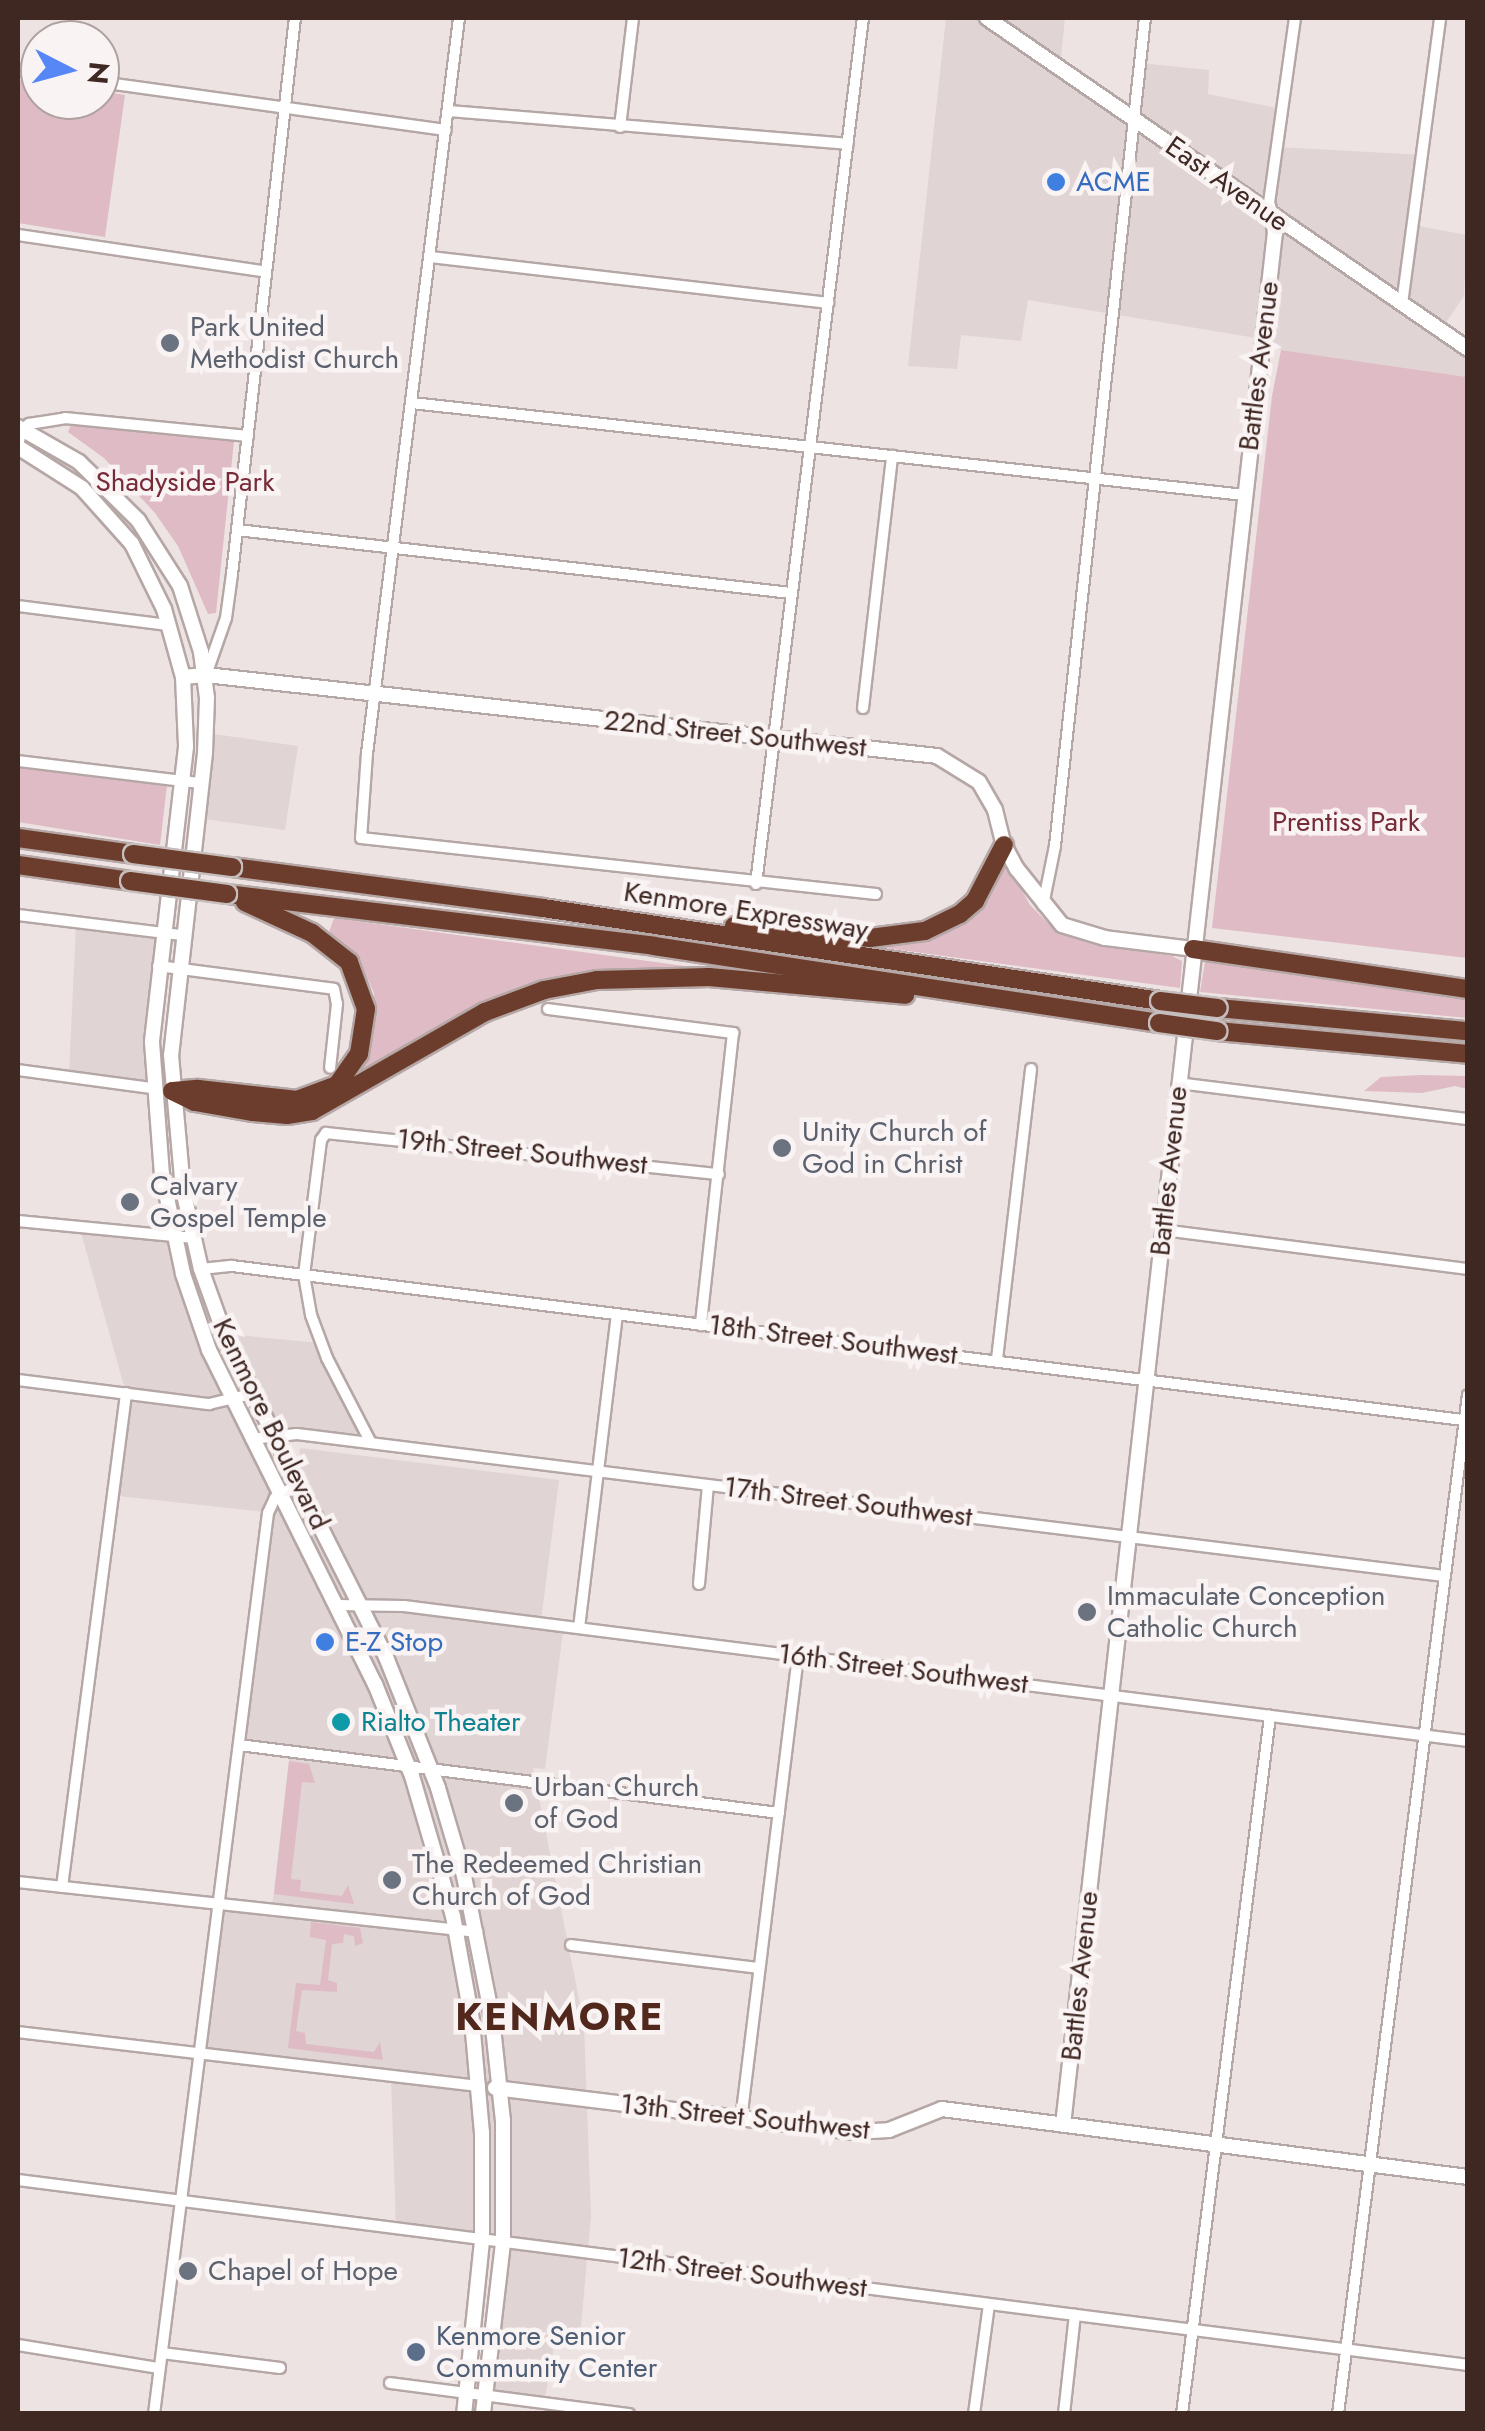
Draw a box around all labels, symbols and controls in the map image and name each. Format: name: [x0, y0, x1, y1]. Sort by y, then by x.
north arrow: [20, 20, 120, 120]
text: N: [77, 60, 120, 86]
street label: East Avenue: [1159, 129, 1295, 239]
place label: ACME: [1076, 165, 1151, 199]
marker: ACME: [1045, 171, 1067, 193]
street label: Battles Avenue: [1232, 279, 1286, 453]
place label: Park United Methodist Church: [190, 310, 399, 376]
marker: Park United Methodist Church: [159, 332, 181, 354]
park label: Shadyside Park: [95, 465, 275, 499]
street label: 22nd Street Southwest: [602, 704, 868, 764]
park label: Prentiss Park: [1272, 805, 1420, 839]
street label: Kenmore Expressway: [621, 875, 871, 947]
street label: Battles Avenue: [1143, 1085, 1195, 1257]
place label: Unity Church of God in Christ: [802, 1115, 986, 1181]
street label: 19th Street Southwest: [395, 1122, 649, 1182]
marker: Unity Church of God in Christ: [771, 1137, 793, 1159]
place label: Calvary Gospel Temple: [150, 1169, 327, 1235]
marker: Calvary Gospel Temple: [119, 1191, 141, 1213]
street label: 18th Street Southwest: [707, 1308, 959, 1372]
street label: Kenmore Boulevard: [205, 1313, 337, 1535]
street label: 17th Street Southwest: [722, 1470, 974, 1534]
place label: Immaculate Conception Catholic Church: [1107, 1579, 1385, 1645]
marker: Immaculate Conception Catholic Church: [1076, 1601, 1098, 1623]
place label: E-Z Stop: [345, 1625, 443, 1659]
marker: E-Z Stop: [314, 1631, 336, 1653]
street label: 16th Street Southwest: [776, 1637, 1030, 1701]
place label: Rialto Theater: [361, 1705, 521, 1739]
marker: Rialto Theater: [330, 1711, 352, 1733]
place label: Urban Church of God: [534, 1770, 700, 1836]
marker: Urban Church of God: [503, 1792, 525, 1814]
place label: The Redeemed Christian Church of God: [412, 1847, 702, 1913]
marker: The Redeemed Christian Church of God: [381, 1869, 403, 1891]
street label: Battles Avenue: [1054, 1890, 1106, 2062]
district label: KENMORE: [455, 1994, 665, 2040]
street label: 13th Street Southwest: [619, 2087, 871, 2147]
street label: 12th Street Southwest: [615, 2241, 869, 2305]
place label: Chapel of Hope: [208, 2254, 398, 2288]
marker: Chapel of Hope: [177, 2260, 199, 2282]
place label: Kenmore Senior Community Center: [436, 2319, 657, 2385]
marker: Kenmore Senior Community Center: [405, 2341, 427, 2363]

